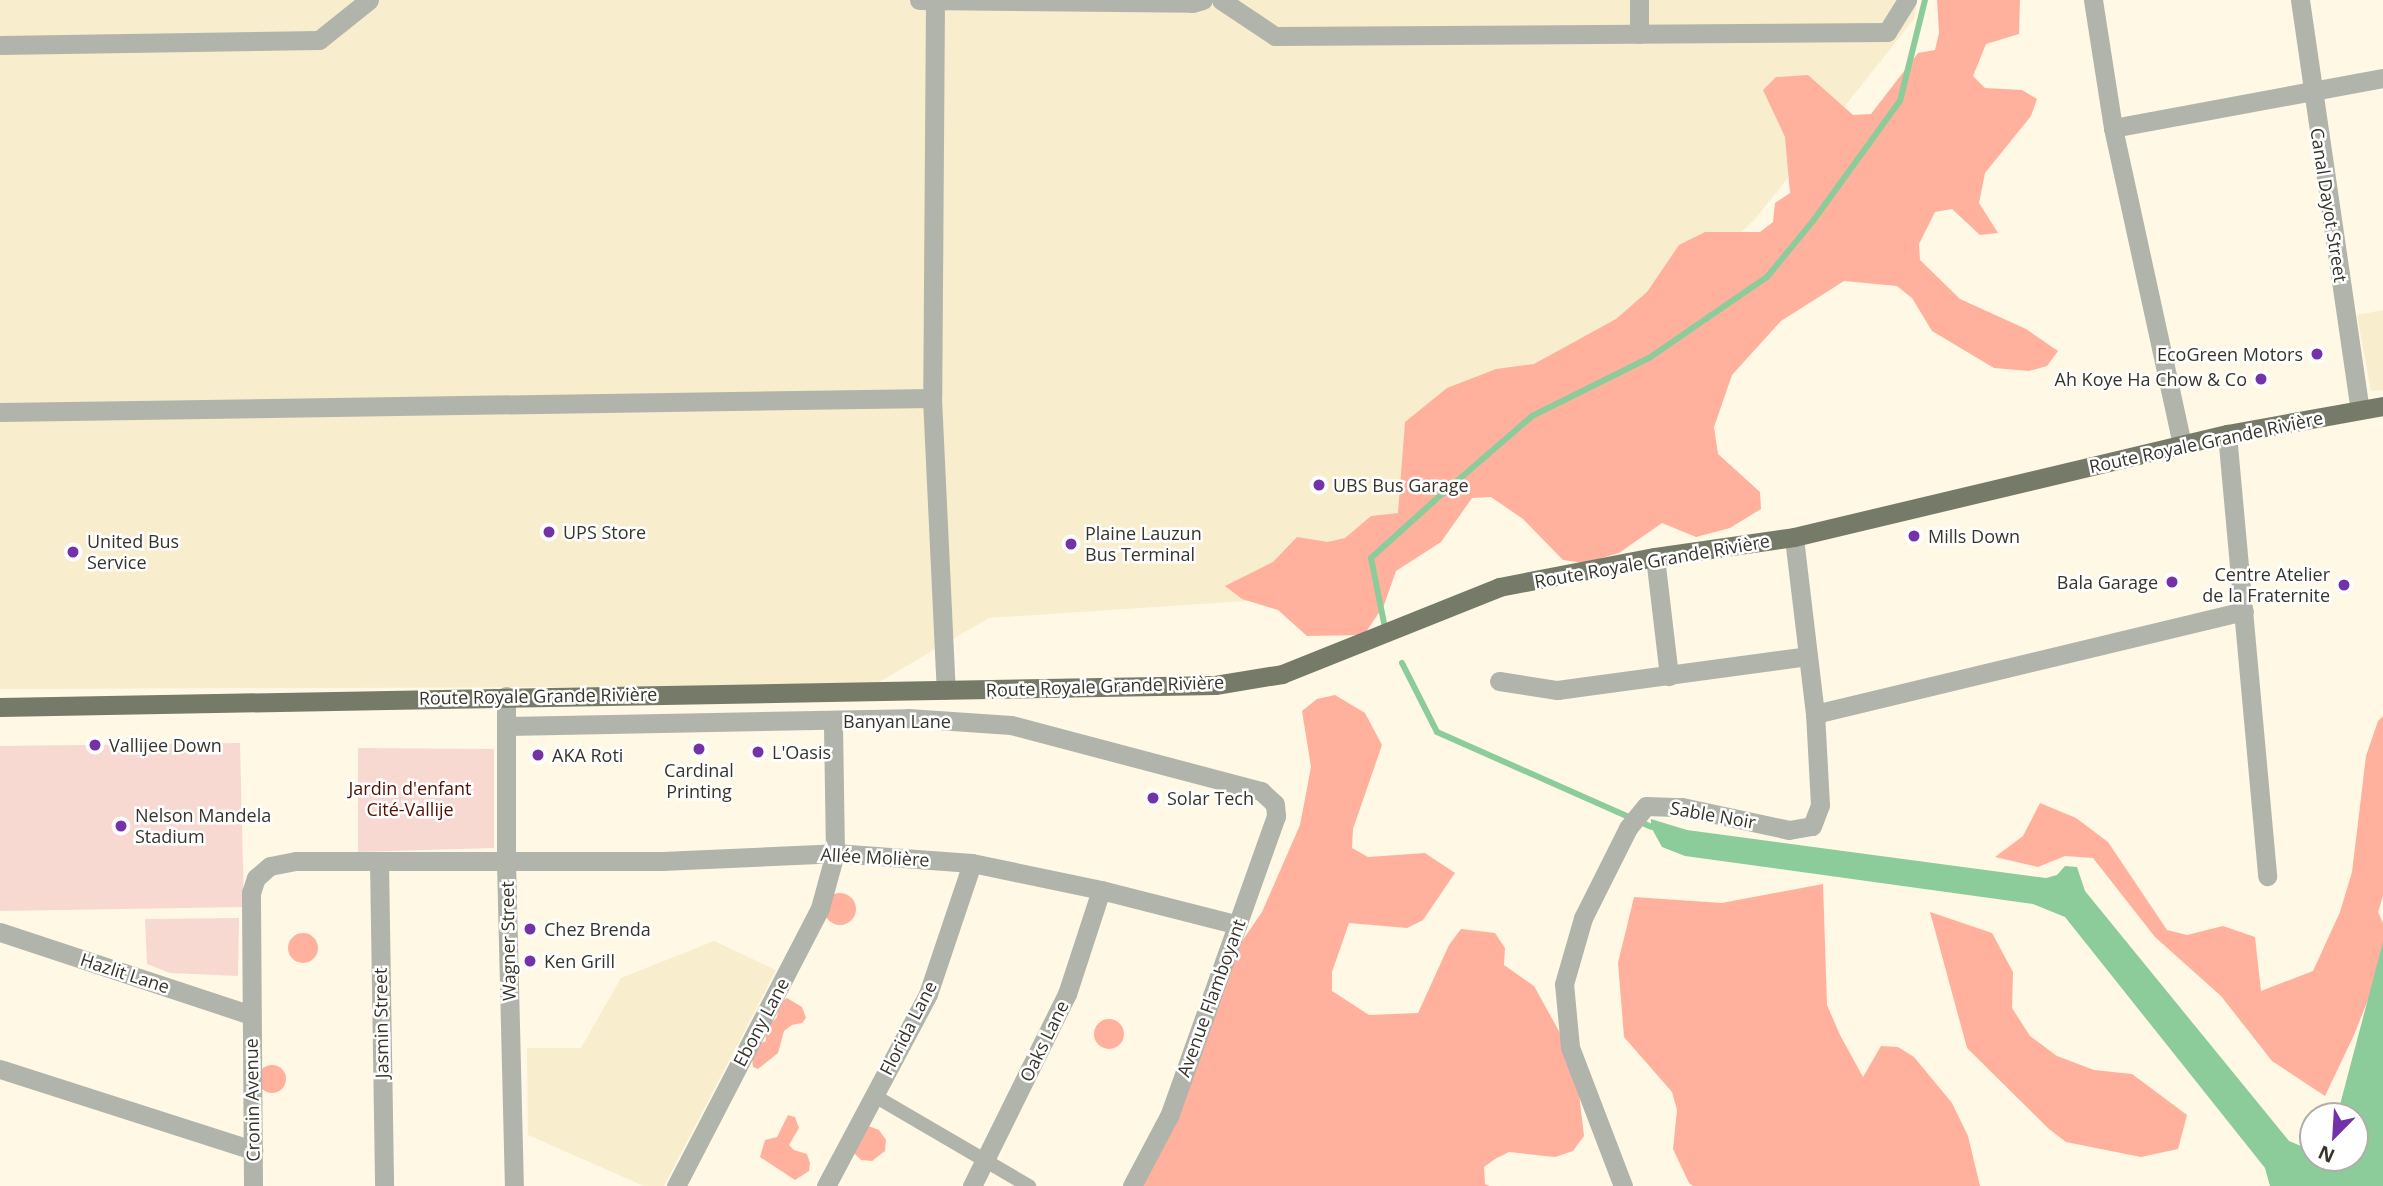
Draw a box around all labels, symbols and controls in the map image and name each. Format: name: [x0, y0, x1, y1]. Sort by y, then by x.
street label: Canal Dayot Street: [2306, 126, 2352, 284]
place label: EcoGreen Motors: [2157, 343, 2303, 365]
marker: EcoGreen Motors: [2309, 346, 2325, 362]
place label: Ah Koye Ha Chow & Co: [2055, 368, 2247, 390]
marker: Ah Koye Ha Chow & Co: [2253, 371, 2269, 387]
street label: Route Royale Grande Rivière: [2087, 407, 2325, 477]
place label: UBS Bus Garage: [1333, 474, 1469, 496]
marker: UBS Bus Garage: [1311, 477, 1327, 493]
place label: UPS Store: [563, 521, 646, 543]
place label: Plaine Lauzun Bus Terminal: [1085, 523, 1202, 566]
marker: UPS Store: [541, 524, 557, 540]
place label: Mills Down: [1928, 525, 2020, 547]
marker: Mills Down: [1906, 528, 1922, 544]
street label: Route Royale Grande Rivière: [1533, 530, 1771, 592]
place label: United Bus Service: [87, 531, 179, 574]
marker: Plaine Lauzun Bus Terminal: [1063, 536, 1079, 552]
marker: United Bus Service: [65, 544, 81, 560]
place label: Centre Atelier de la Fraternite: [2202, 564, 2330, 606]
place label: Bala Garage: [2057, 571, 2158, 593]
marker: Bala Garage: [2164, 574, 2180, 590]
marker: Centre Atelier de la Fraternite: [2336, 577, 2352, 593]
street label: Route Royale Grande Rivière: [985, 671, 1225, 701]
street label: Route Royale Grande Rivière: [419, 683, 657, 709]
street label: Banyan Lane: [843, 710, 951, 732]
place label: Vallijee Down: [109, 734, 222, 756]
marker: Vallijee Down: [87, 737, 103, 753]
marker: Cardinal Printing: [691, 741, 707, 757]
place label: L'Oasis: [772, 741, 831, 763]
place label: AKA Roti: [552, 744, 623, 766]
marker: L'Oasis: [750, 744, 766, 760]
marker: AKA Roti: [530, 747, 546, 763]
place label: Cardinal Printing: [664, 760, 734, 802]
park label: Jardin d'enfant Cité-Vallije: [348, 778, 472, 820]
place label: Solar Tech: [1167, 787, 1254, 809]
marker: Solar Tech: [1145, 790, 1161, 806]
street label: Sable Noir: [1669, 797, 1757, 833]
place label: Nelson Mandela Stadium: [135, 805, 271, 848]
marker: Nelson Mandela Stadium: [113, 818, 129, 834]
street label: Allée Molière: [820, 843, 930, 871]
street label: Wagner Street: [496, 881, 520, 1001]
street label: Avenue Flamboyant: [1172, 916, 1250, 1080]
place label: Chez Brenda: [544, 918, 651, 940]
marker: Chez Brenda: [522, 921, 538, 937]
street label: Hazlit Lane: [78, 948, 172, 998]
place label: Ken Grill: [544, 950, 615, 972]
marker: Ken Grill: [522, 953, 538, 969]
street label: Jasmin Street: [369, 968, 393, 1078]
street label: Ebony Lane: [729, 974, 793, 1070]
street label: Florida Lane: [875, 977, 941, 1079]
street label: Oaks Lane: [1015, 997, 1073, 1085]
street label: Cronin Avenue: [240, 1038, 264, 1162]
north arrow: [2299, 1102, 2369, 1172]
text: N: [2314, 1139, 2339, 1169]

